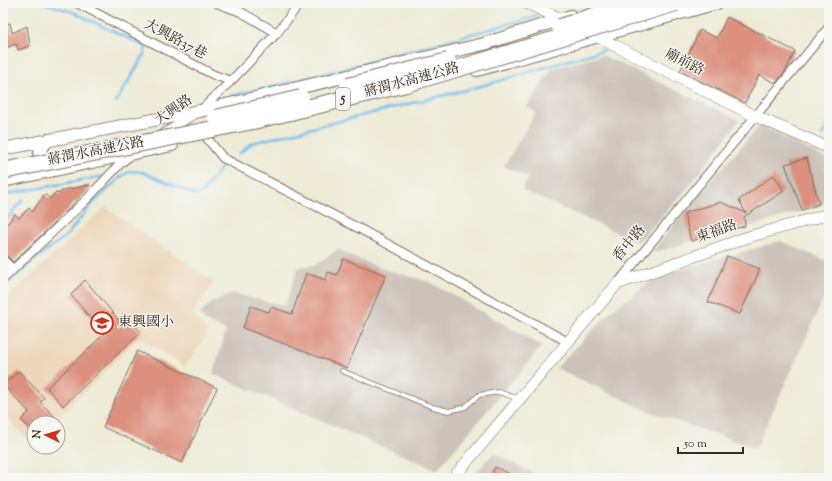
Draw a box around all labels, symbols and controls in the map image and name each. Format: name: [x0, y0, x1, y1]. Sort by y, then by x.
street label: 大興路37巷: [140, 15, 210, 65]
street label: 廟前路: [661, 45, 707, 81]
street label: 蔣渭水高速公路: [362, 59, 462, 103]
road number: 5: [336, 88, 350, 110]
street label: 大興路: [151, 91, 197, 131]
street label: 蔣渭水高速公路: [46, 133, 146, 171]
street label: 東福路: [694, 215, 740, 249]
street label: 香中路: [609, 221, 651, 267]
school or university icon: 東興國小: [89, 310, 115, 336]
place label: 東興國小: [118, 313, 174, 333]
north arrow: [26, 415, 66, 455]
text: N: [29, 429, 45, 440]
scale bar: [678, 429, 743, 455]
text: 50 m: [683, 435, 707, 453]

